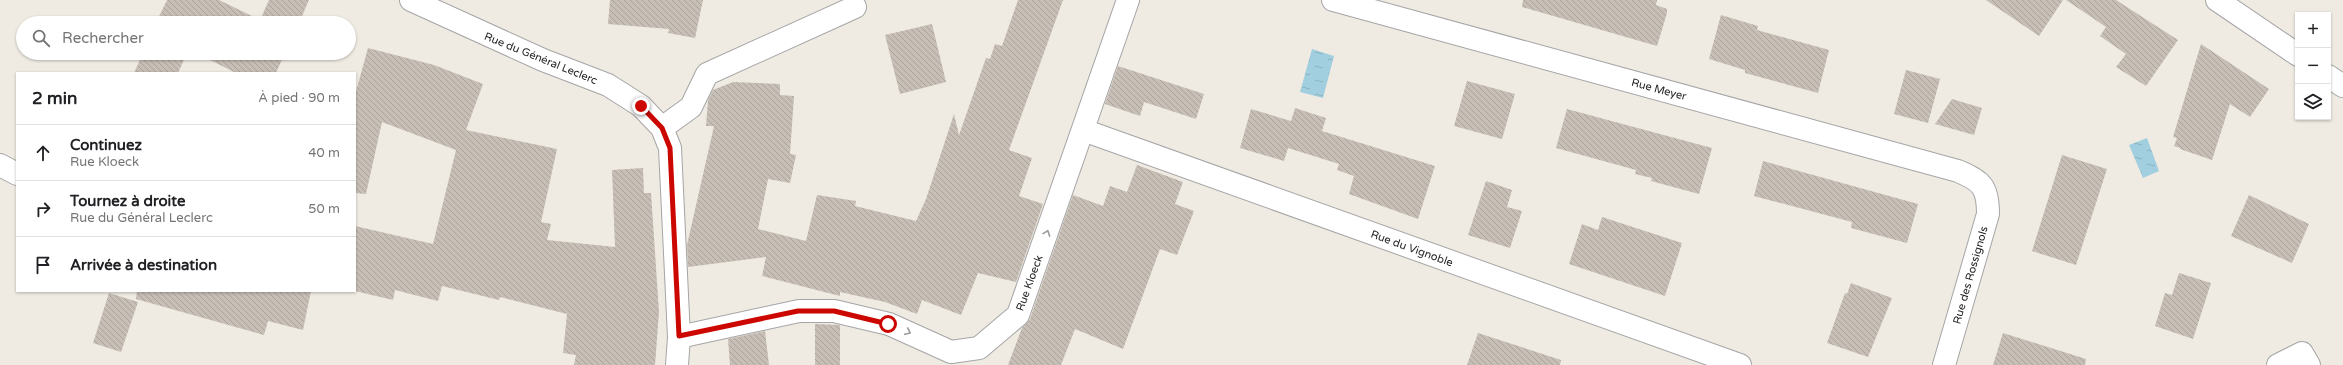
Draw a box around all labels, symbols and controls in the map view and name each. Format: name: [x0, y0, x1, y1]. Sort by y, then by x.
map controls: [2295, 12, 2331, 120]
button: +: [2295, 12, 2331, 48]
search box: [16, 16, 356, 60]
icon: search: [30, 27, 52, 49]
text: Rechercher: [62, 29, 144, 47]
street label: Rue du Général Leclerc: [482, 30, 599, 87]
button: −: [2295, 48, 2331, 84]
street label: Rue Meyer: [1630, 76, 1689, 103]
button: layers: [2295, 84, 2331, 120]
text: 2 min: [32, 88, 77, 109]
text: À pied · 90 m: [258, 90, 340, 106]
route end: [632, 97, 650, 115]
text: Continuez: [70, 136, 142, 154]
icon: ahead: [32, 142, 54, 164]
text: 40 m: [308, 145, 340, 161]
text: Rue Kloeck: [70, 154, 139, 170]
text: Tournez à droite: [70, 192, 185, 210]
icon: right: [32, 198, 54, 220]
text: 50 m: [308, 201, 340, 217]
text: Rue du Général Leclerc: [70, 210, 213, 226]
street label: Rue des Rossignols: [1950, 225, 1991, 326]
street label: Rue du Vignoble: [1369, 228, 1455, 269]
one-way arrow: [1042, 229, 1051, 236]
street label: Rue Kloeck: [1013, 253, 1046, 313]
icon: arrive: [32, 254, 54, 276]
text: Arrivée à destination: [70, 256, 217, 274]
route start: [879, 315, 897, 333]
one-way arrow: [903, 327, 911, 335]

